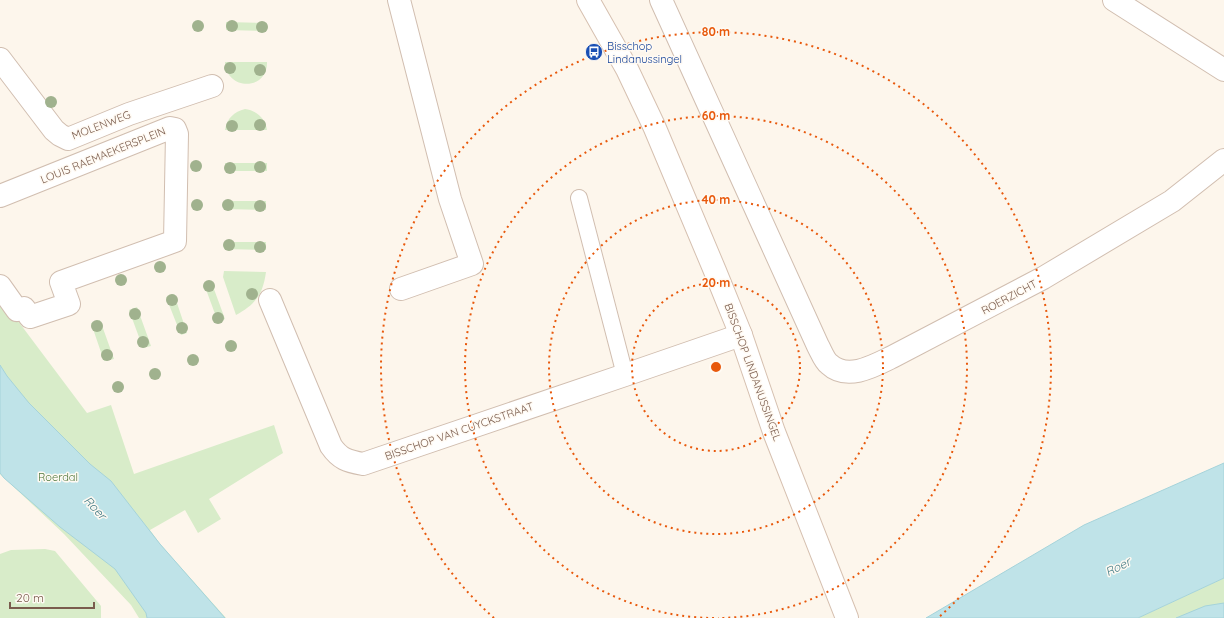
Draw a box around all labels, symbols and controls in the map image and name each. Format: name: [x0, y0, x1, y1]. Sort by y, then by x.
text: 80 m: [702, 24, 730, 39]
place label: Bisschop Lindanussingel: [607, 39, 682, 66]
bus stop icon: Bisschop Lindanussingel: [584, 42, 604, 62]
street label: MOLENWEG: [69, 107, 133, 143]
text: 60 m: [702, 108, 730, 123]
street label: LOUIS RAEMAEKERSPLEIN: [38, 123, 168, 187]
text: 40 m: [702, 192, 730, 207]
text: 20 m: [702, 275, 730, 290]
street label: ROERZICHT: [979, 276, 1039, 317]
street label: BISSCHOP LINDANUSSINGEL: [722, 301, 785, 443]
centre of rings: [709, 360, 723, 374]
street label: BISSCHOP VAN CUYCKSTRAAT: [383, 399, 535, 463]
park label: Roerdal: [38, 470, 78, 484]
water label: Roer: [81, 493, 111, 524]
water label: Roer: [1102, 553, 1134, 579]
scale bar: [10, 584, 94, 610]
text: 20 m: [16, 590, 44, 605]

